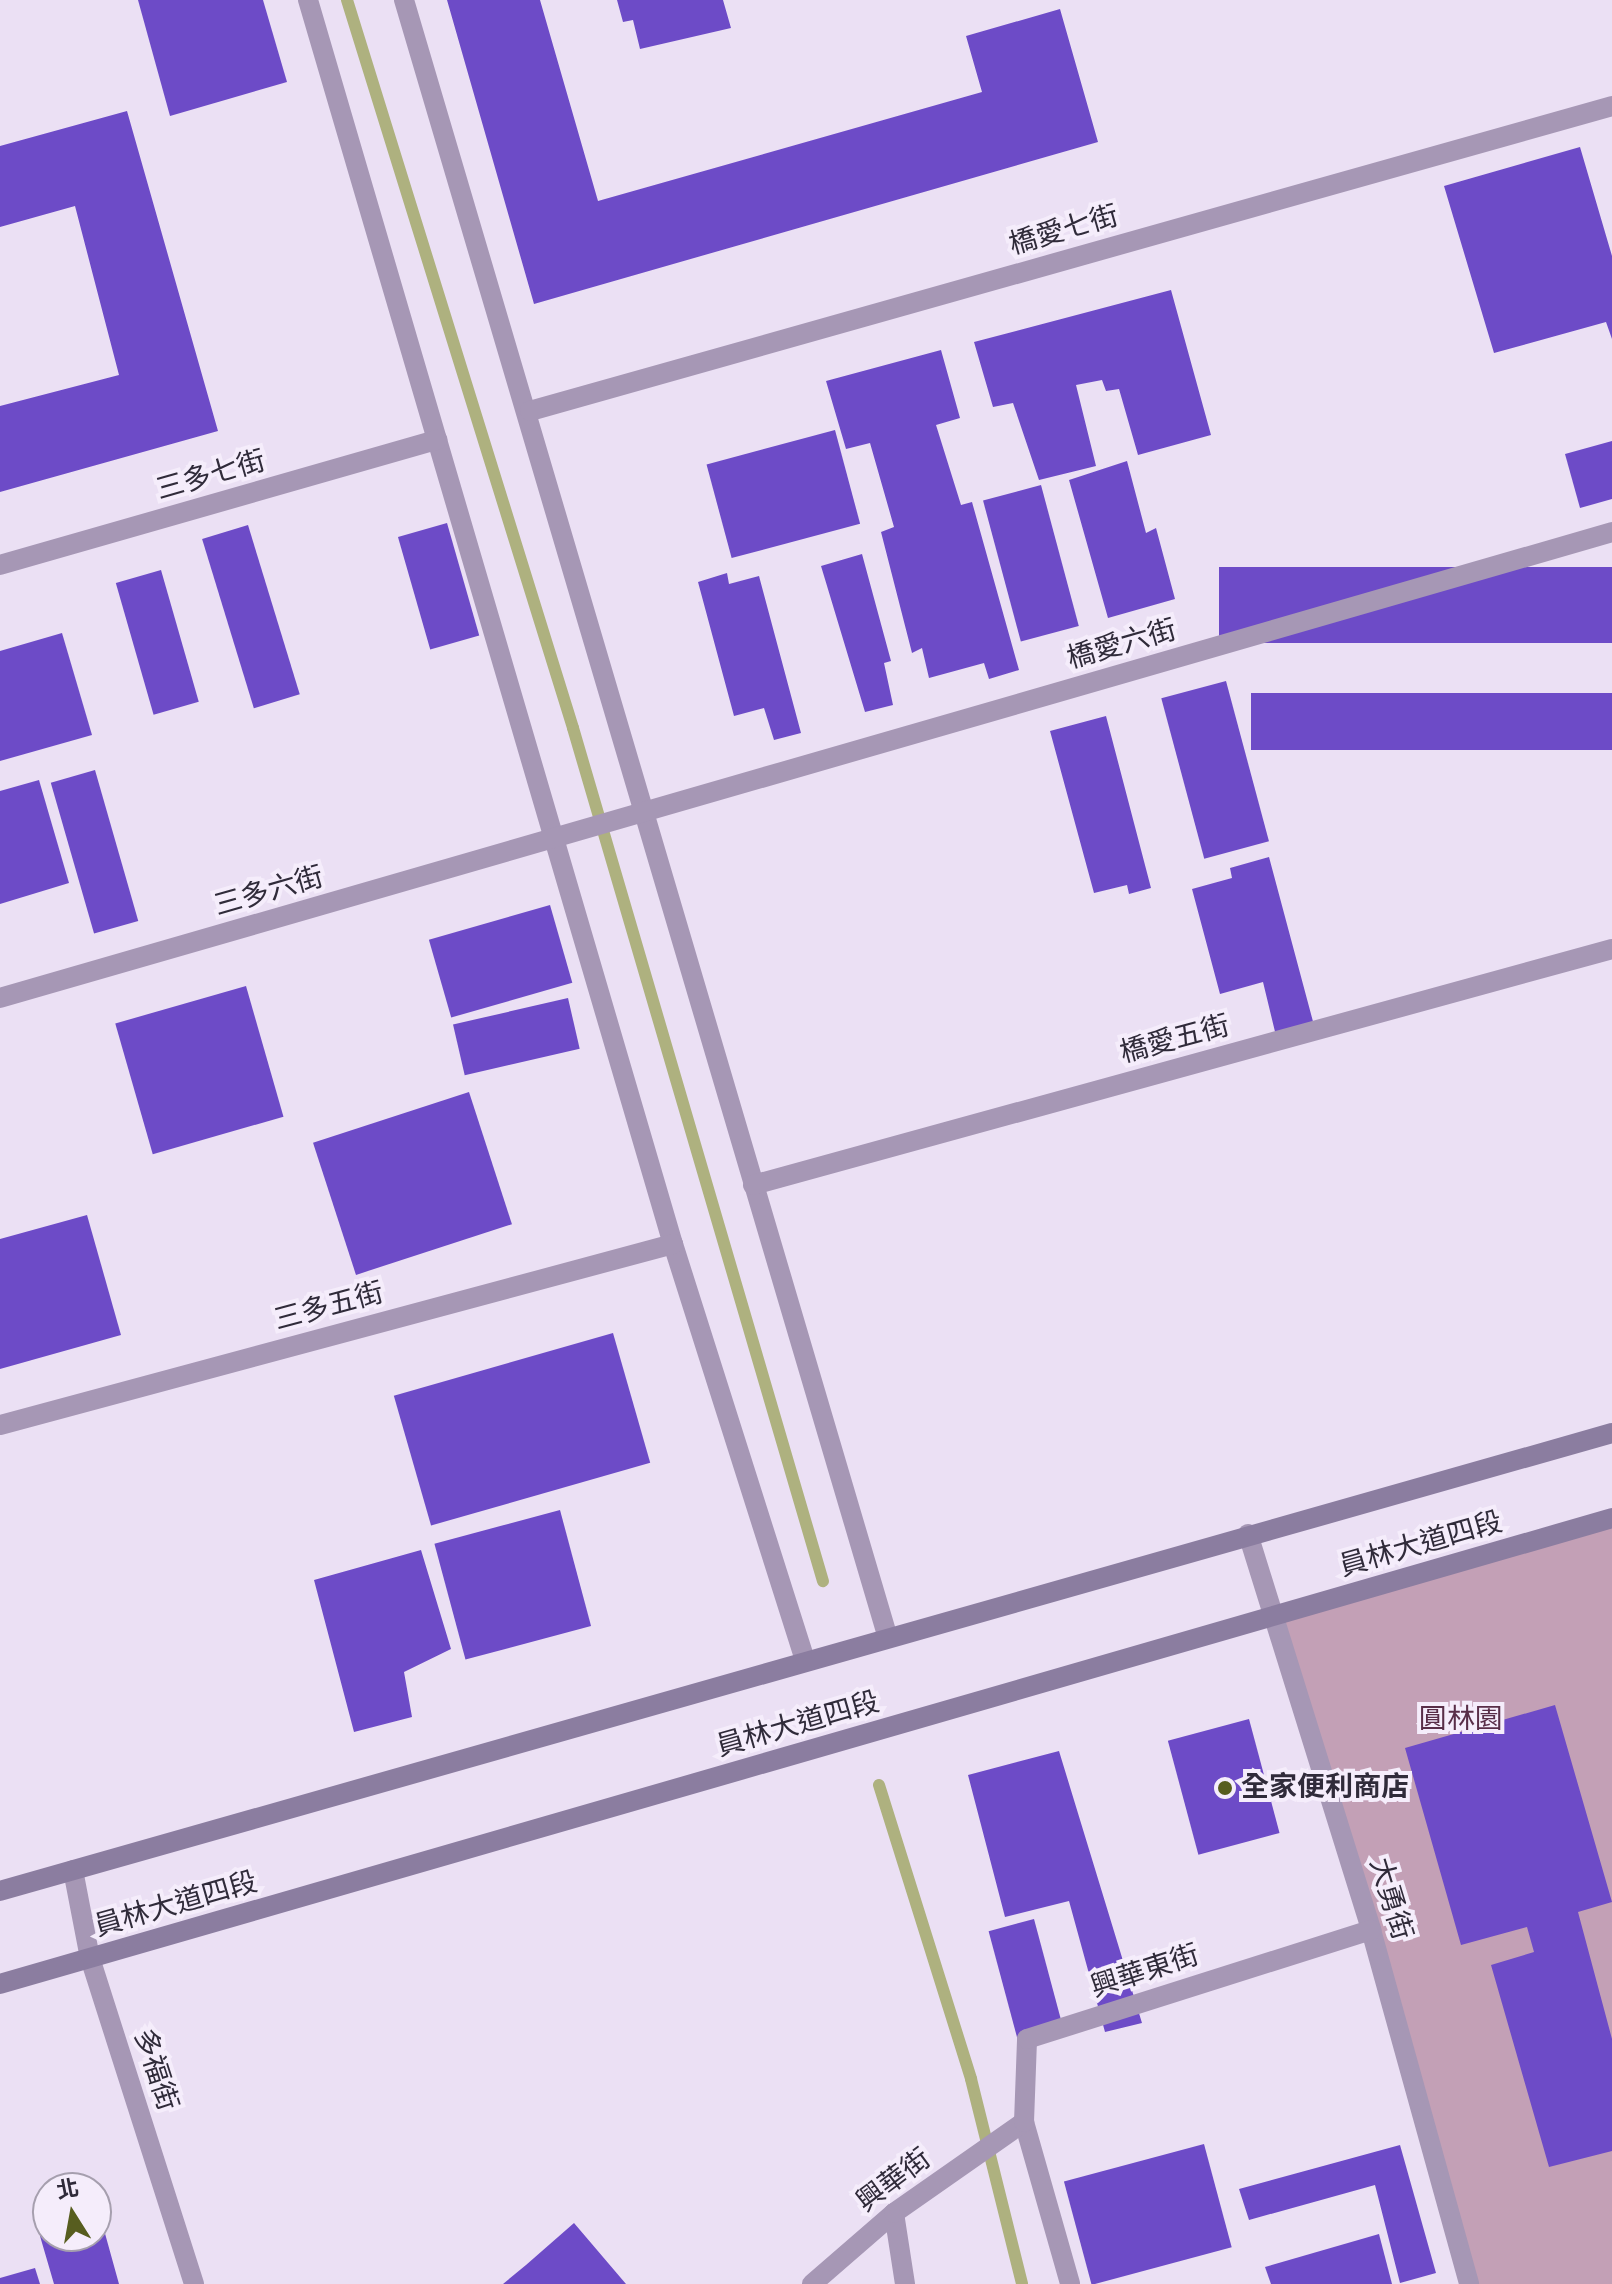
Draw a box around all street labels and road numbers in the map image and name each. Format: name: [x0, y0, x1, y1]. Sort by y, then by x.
street label: 橋愛七街: [1006, 199, 1122, 263]
street label: 三多七街: [153, 444, 269, 508]
street label: 橋愛六街: [1064, 613, 1180, 677]
street label: 三多六街: [211, 860, 327, 924]
street label: 橋愛五街: [1117, 1009, 1233, 1071]
street label: 三多五街: [271, 1276, 387, 1338]
street label: 員林大道四段: [1336, 1506, 1506, 1584]
street label: 員林大道四段: [713, 1686, 883, 1764]
street label: 大勇街: [1362, 1854, 1418, 1944]
street label: 員林大道四段: [91, 1866, 261, 1944]
street label: 興華東街: [1087, 1939, 1203, 2005]
street label: 多福街: [126, 2025, 184, 2115]
street label: 興華街: [850, 2142, 938, 2220]

